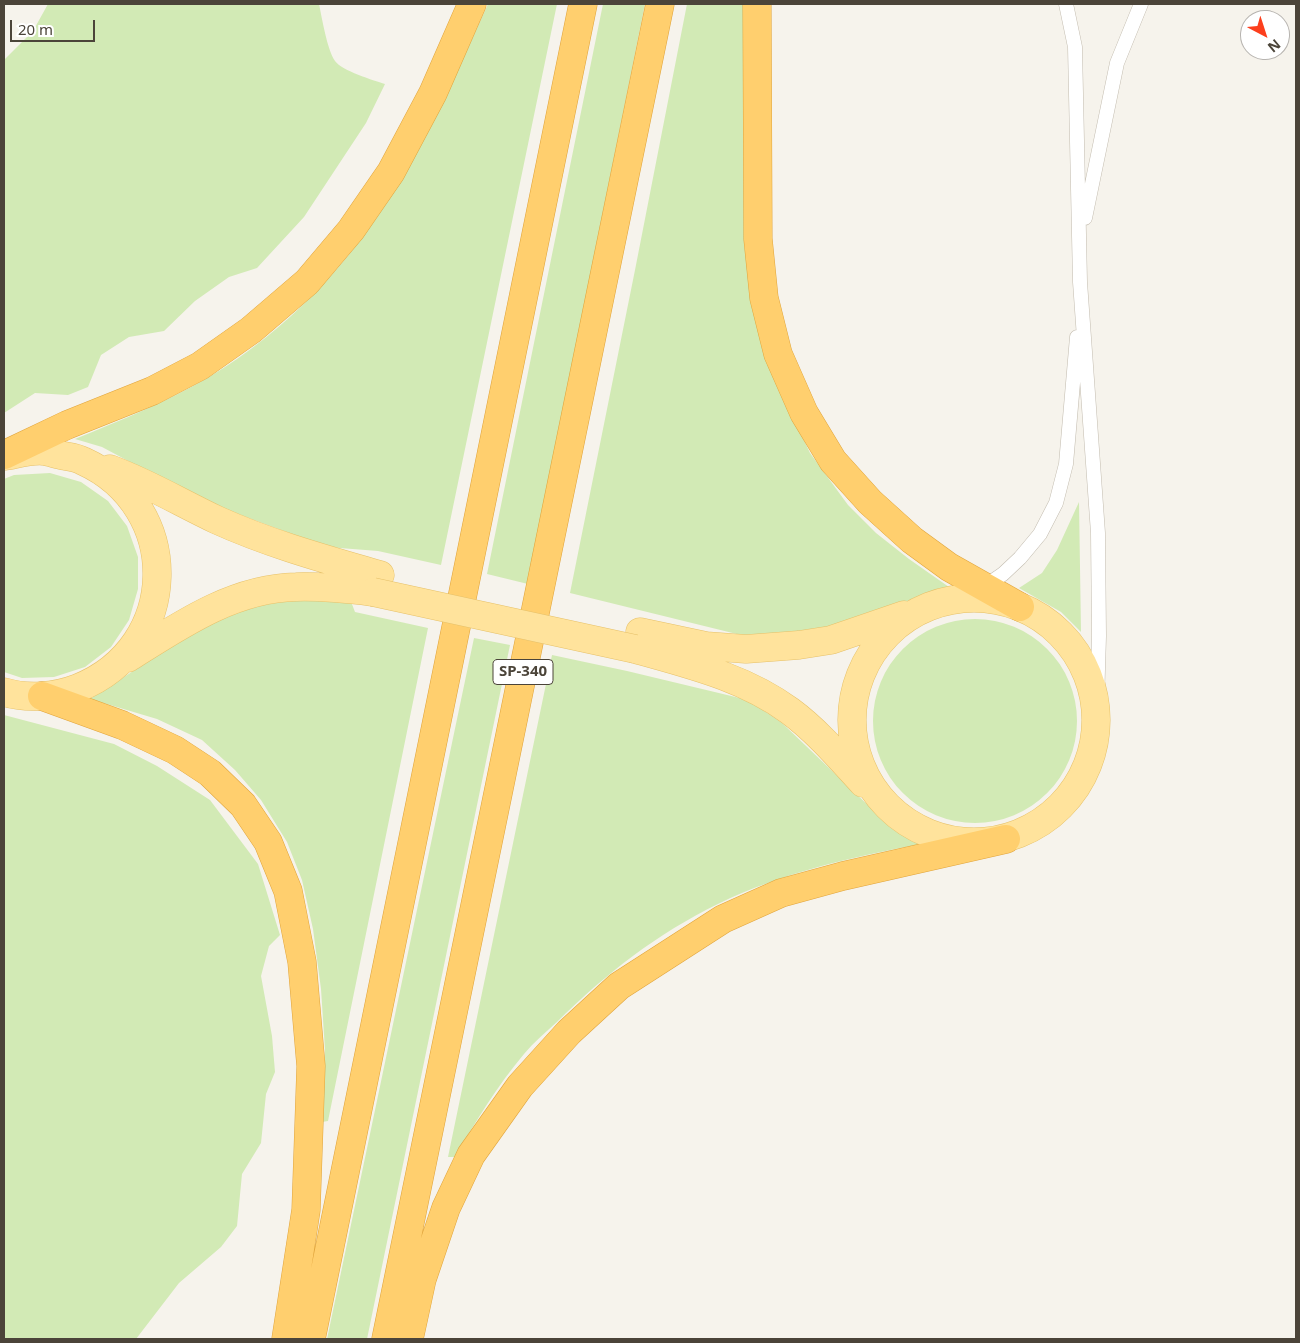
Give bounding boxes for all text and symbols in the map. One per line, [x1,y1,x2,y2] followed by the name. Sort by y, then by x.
[12,10,98,42] scale bar
[1240,10,1290,60] north arrow
[18,19,53,39] text: 20 m
[1264,35,1285,57] text: N
[493,660,553,684] road number: SP-340

